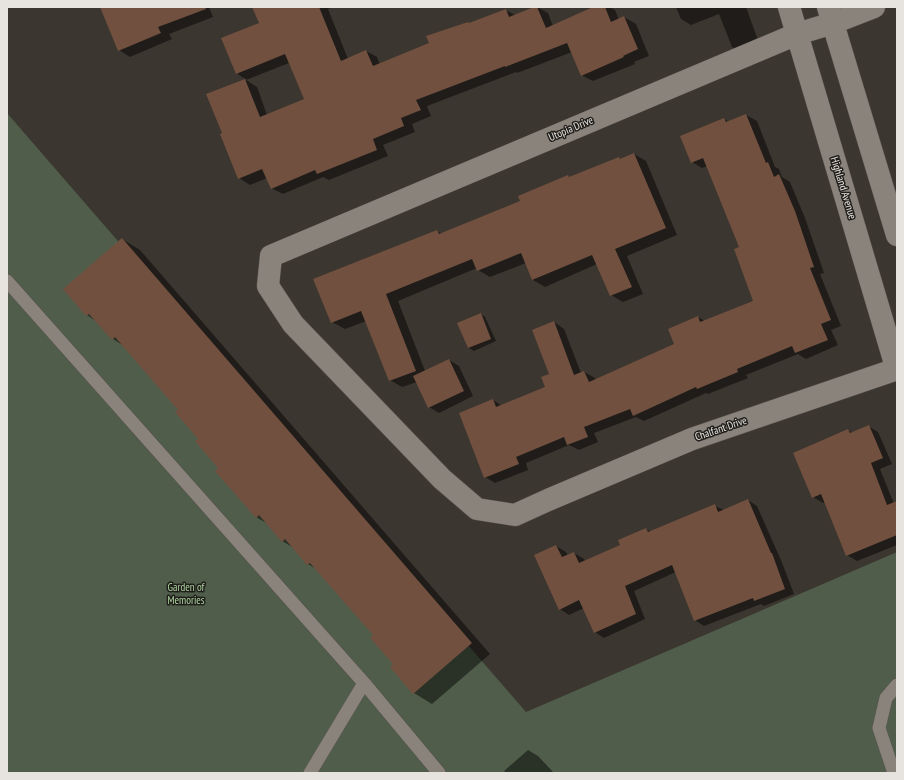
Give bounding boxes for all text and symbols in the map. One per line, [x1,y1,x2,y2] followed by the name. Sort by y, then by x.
[547,114,595,144] street label: Utopia Drive
[827,155,859,221] street label: Highland Avenue
[693,414,749,444] street label: Chalfant Drive
[167,581,205,607] park label: Garden of Memories

